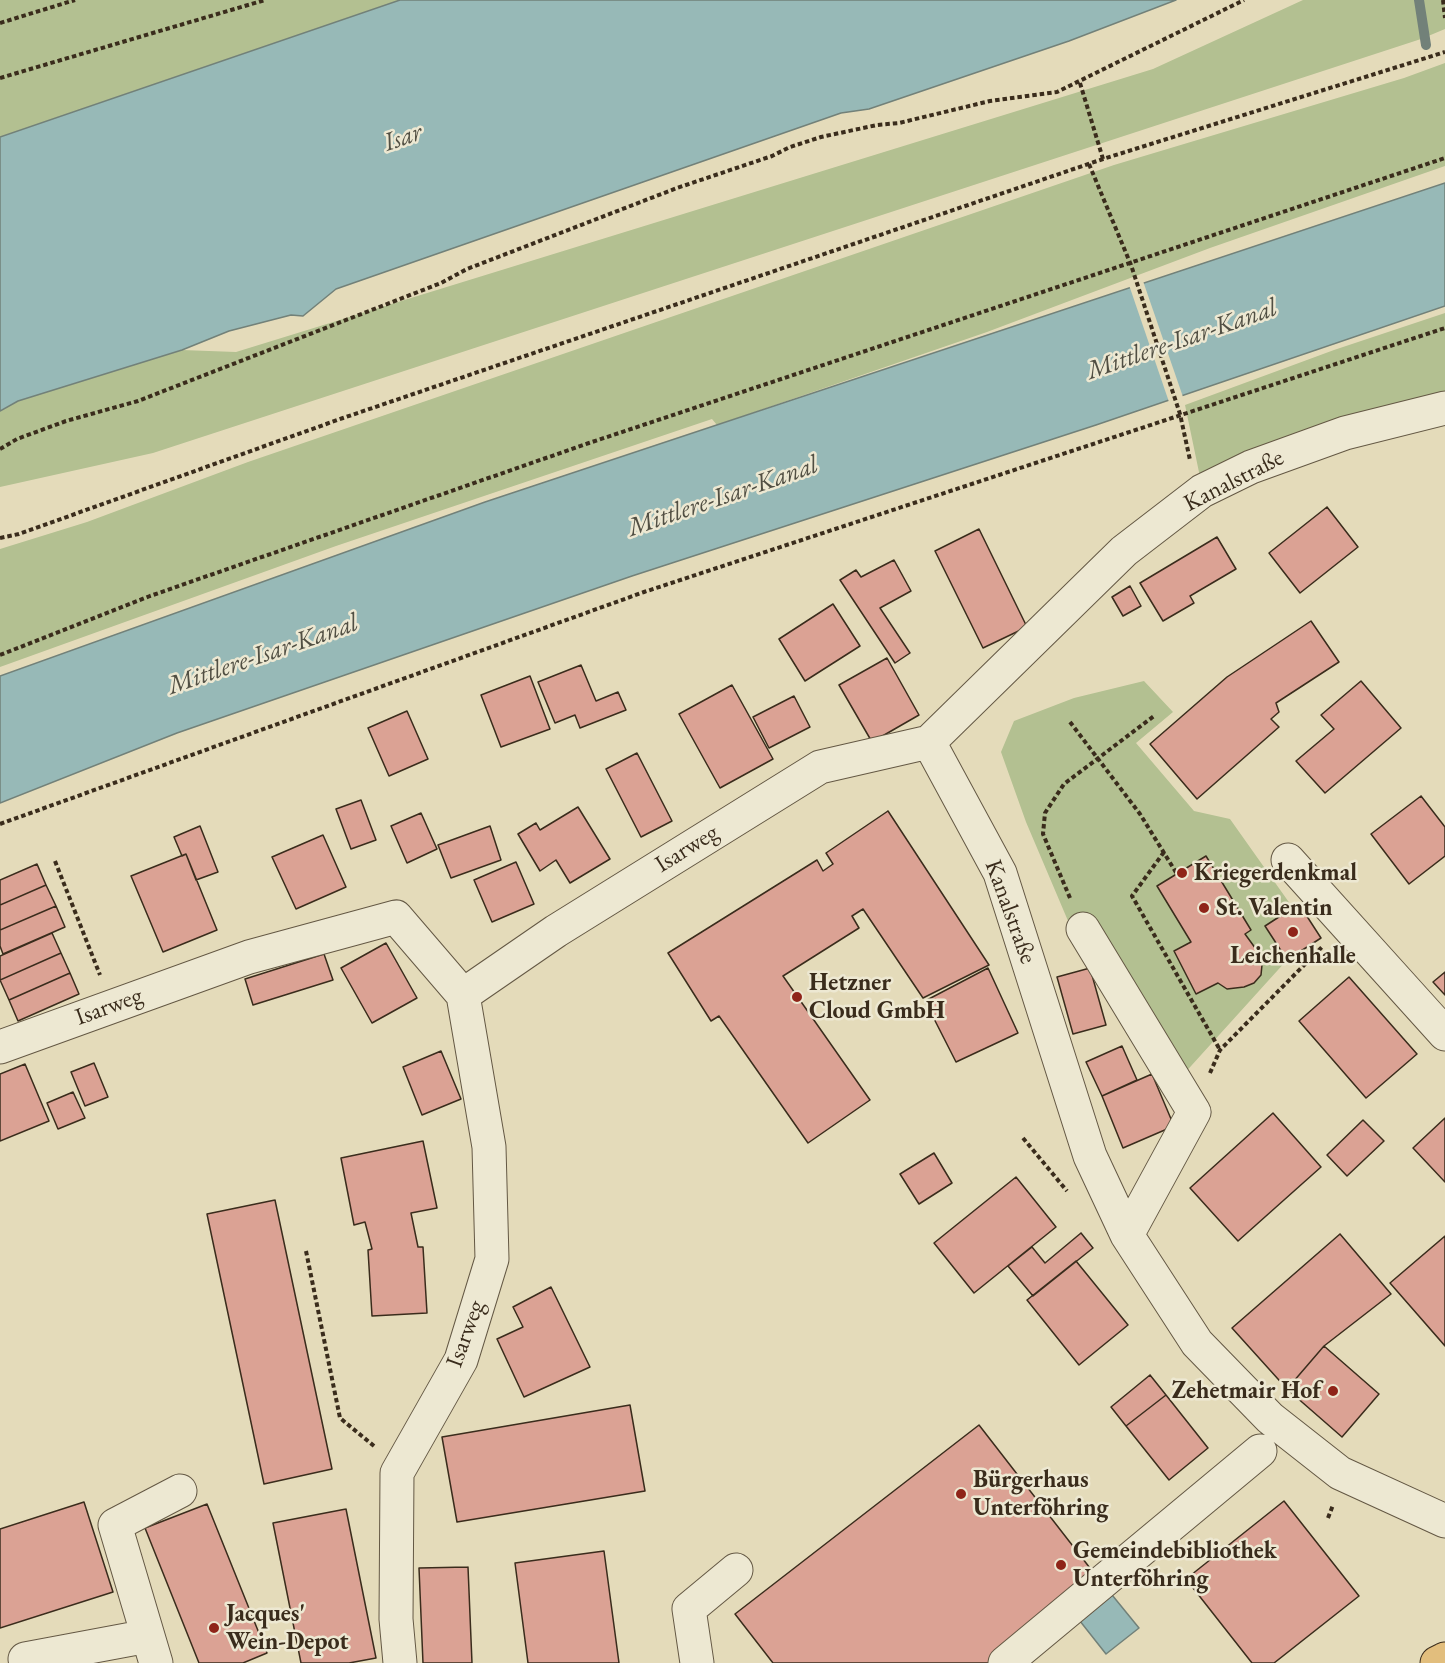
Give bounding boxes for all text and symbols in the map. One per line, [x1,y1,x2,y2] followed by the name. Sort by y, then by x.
[380,117,426,159] water label: Isar
[1083,293,1281,387] water label: Mittlere-Isar-Kanal
[1179,444,1289,518] street label: Kanalstraße
[624,450,822,544] water label: Mittlere-Isar-Kanal
[164,608,362,702] water label: Mittlere-Isar-Kanal
[650,818,724,880] street label: Isarweg
[978,856,1042,968] street label: Kanalstraße
[1194,859,1357,887] place label: Kriegerdenkmal
[1175,866,1189,880] marker: Kriegerdenkmal
[1216,894,1333,922] place label: St. Valentin
[1197,901,1211,915] marker: St. Valentin
[1286,925,1300,939] marker: Leichenhalle
[1230,942,1356,970] place label: Leichenhalle
[809,969,945,1025] place label: Hetzner Cloud GmbH
[72,982,146,1032] street label: Isarweg
[790,990,804,1004] marker: Hetzner Cloud GmbH
[441,1297,491,1371] street label: Isarweg
[1172,1377,1321,1405] place label: Zehetmair Hof
[1326,1384,1340,1398] marker: Zehetmair Hof
[973,1466,1108,1522] place label: Bürgerhaus Unterföhring
[954,1487,968,1501] marker: Bürgerhaus Unterföhring
[1073,1537,1277,1593] place label: Gemeindebibliothek Unterföhring
[1054,1558,1068,1572] marker: Gemeindebibliothek Unterföhring
[226,1600,348,1656] place label: Jacques' Wein-Depot
[207,1621,221,1635] marker: Jacques' Wein-Depot

